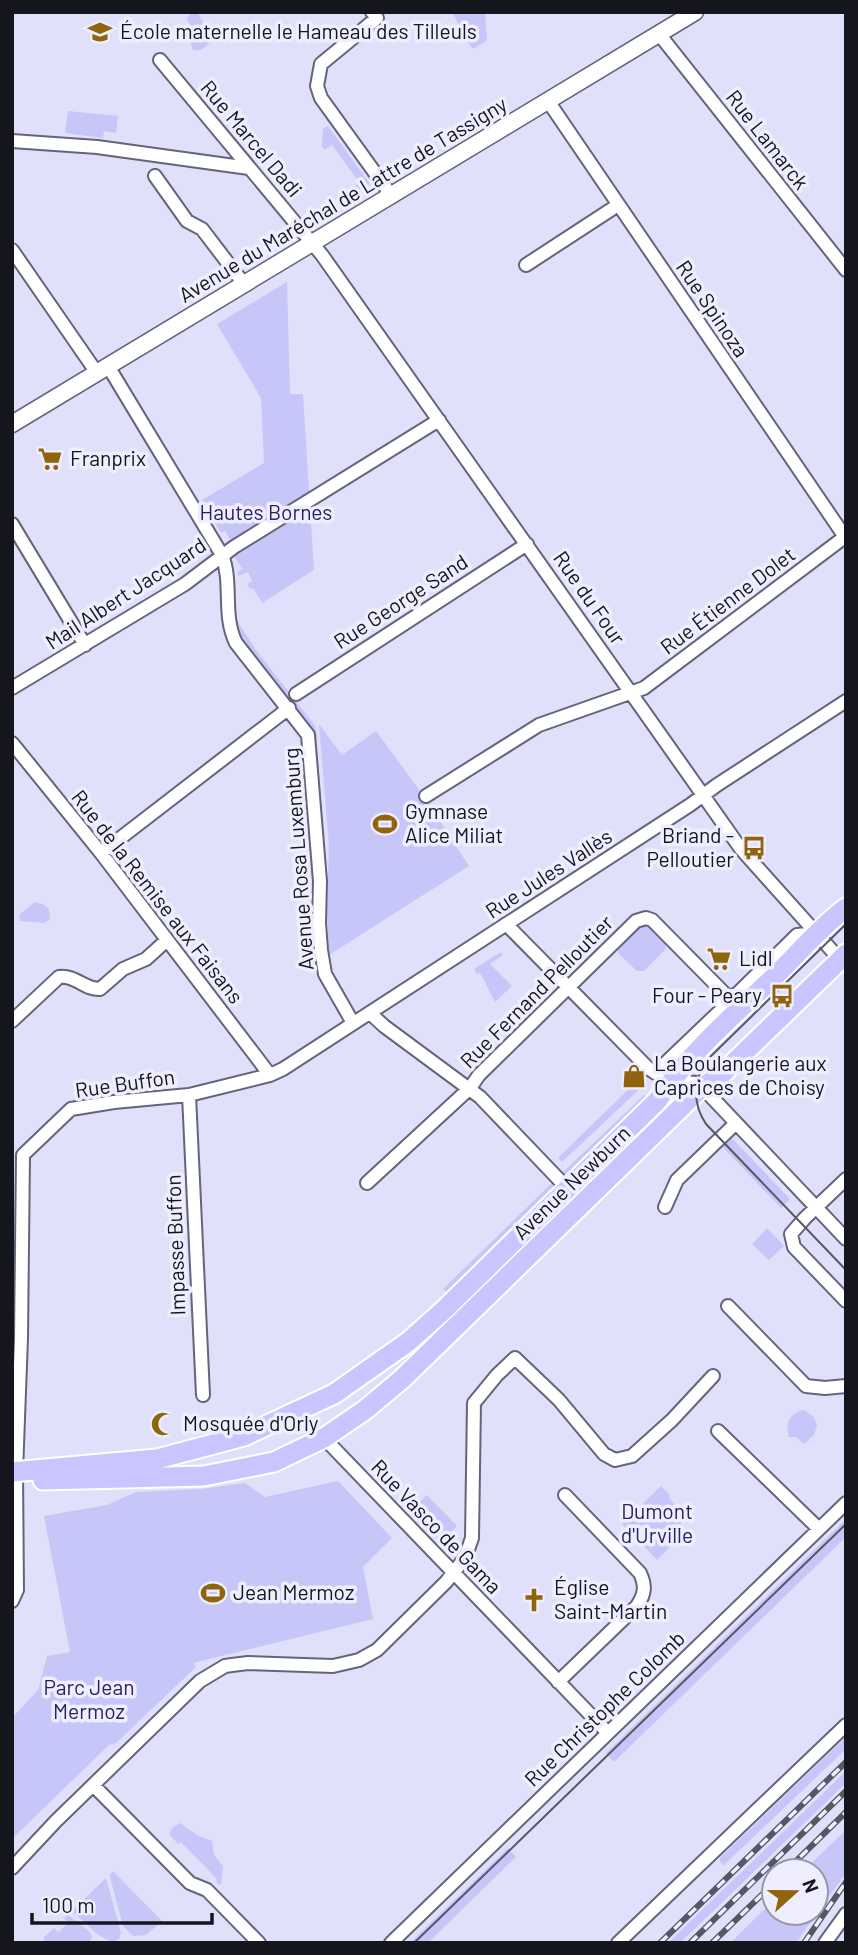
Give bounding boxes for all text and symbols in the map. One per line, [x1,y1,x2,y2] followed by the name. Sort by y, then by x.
[86,18,114,46] school or university icon: École maternelle le Hameau des Tilleuls
[120,18,477,43] place label: École maternelle le Hameau des Tilleuls
[196,75,308,201] street label: Rue Marcel Dadi
[722,84,815,194] street label: Rue Lamarck
[174,90,511,307] street label: Avenue du Maréchal de Lattre de Tassigny
[672,255,755,361] street label: Rue Spinoza
[36,445,64,473] supermarket icon: Franprix
[70,445,146,470] place label: Franprix
[200,499,332,524] park label: Hautes Bornes
[40,532,210,654] street label: Mail Albert Jacquard
[655,541,799,659] street label: Rue Étienne Dolet
[549,546,632,649] street label: Rue du Four
[329,548,472,653] street label: Rue George Sand
[277,747,318,971] street label: Avenue Rosa Luxemburg
[67,784,249,1008] street label: Rue de la Remise aux Faisans
[405,798,503,847] place label: Gymnase Alice Miliat
[371,810,399,838] sports icon: Gymnase Alice Miliat
[647,822,734,871] place label: Briand - Pelloutier
[480,823,616,923] street label: Rue Jules Vallès
[740,834,768,862] bus stop icon: Briand - Pelloutier
[454,909,618,1073] street label: Rue Fernand Pelloutier
[705,945,733,973] supermarket icon: Lidl
[739,945,773,970] place label: Lidl
[652,982,762,1007] place label: Four - Peary
[768,982,796,1010] bus stop icon: Four - Peary
[654,1050,826,1099] place label: La Boulangerie aux Caprices de Choisy
[620,1062,648,1090] shop icon: La Boulangerie aux Caprices de Choisy
[73,1063,176,1102] street label: Rue Buffon
[507,1120,635,1244] street label: Avenue Newburn
[160,1174,189,1316] street label: Impasse Buffon
[149,1410,177,1438] mosque icon: Mosquée d'Orly
[183,1410,319,1435] place label: Mosquée d'Orly
[367,1454,507,1598] street label: Rue Vasco de Gama
[621,1498,693,1547] park label: Dumont d'Urville
[554,1574,667,1623] place label: Église Saint-Martin
[199,1579,227,1607] sports icon: Jean Mermoz
[233,1579,354,1604] place label: Jean Mermoz
[520,1586,548,1614] church icon: Église Saint-Martin
[519,1625,689,1791] street label: Rue Christophe Colomb
[43,1674,135,1723] park label: Parc Jean Mermoz
[760,1857,830,1927] north arrow
[798,1876,824,1896] text: N
[32,1882,212,1926] scale bar
[42,1892,95,1917] text: 100 m

